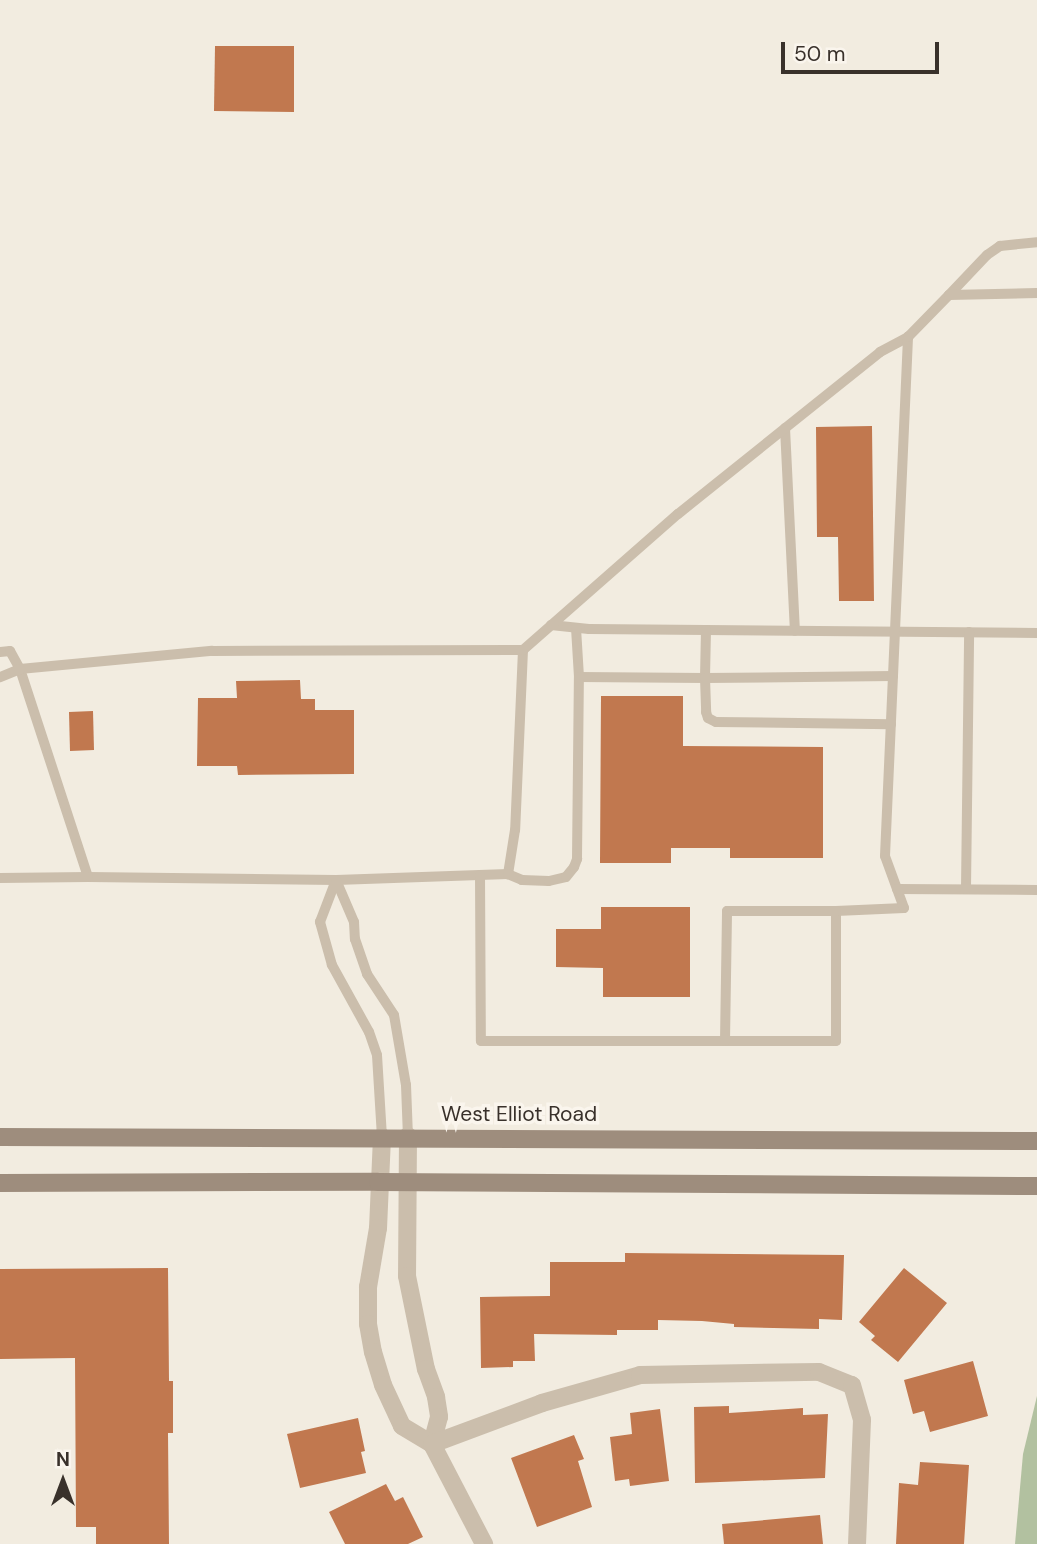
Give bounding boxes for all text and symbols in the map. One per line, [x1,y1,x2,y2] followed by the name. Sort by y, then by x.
[785,28,942,72] scale bar
[794,40,845,68] text: 50 m
[441,1101,597,1127] street label: West Elliot Road
[28,1446,98,1516] north arrow
[56,1447,70,1472] text: N

